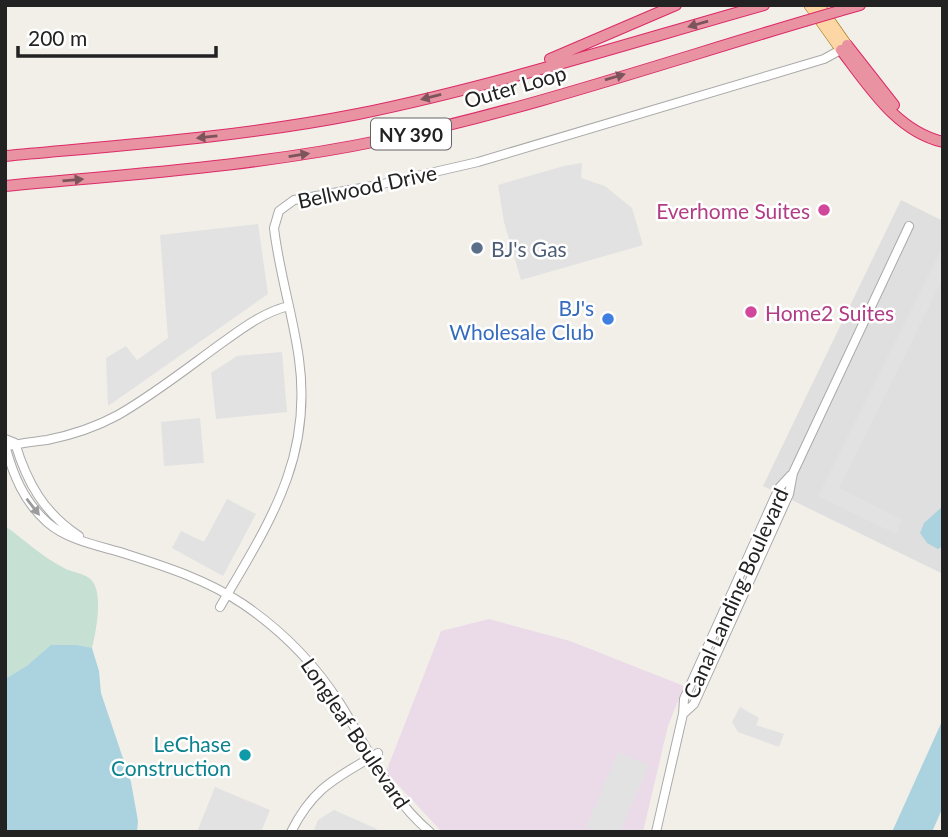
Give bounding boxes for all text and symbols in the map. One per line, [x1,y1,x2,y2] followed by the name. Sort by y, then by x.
[18,14,215,58] scale bar
[687,19,708,29] one-way arrow
[28,25,87,50] text: 200 m
[461,59,569,113] street label: Outer Loop
[605,72,626,82] one-way arrow
[420,92,442,103] one-way arrow
[371,118,451,150] road number: NY 390
[196,132,218,143] one-way arrow
[288,149,310,160] one-way arrow
[295,159,439,213] street label: Bellwood Drive
[62,174,84,185] one-way arrow
[656,198,810,223] place label: Everhome Suites
[816,202,832,218] marker: Everhome Suites
[491,236,567,261] place label: BJ's Gas
[469,240,485,256] marker: BJ's Gas
[449,295,594,344] place label: BJ's Wholesale Club
[765,300,894,325] place label: Home2 Suites
[743,304,759,320] marker: Home2 Suites
[600,311,616,327] marker: BJ's Wholesale Club
[677,484,793,702] street label: Canal Landing Boulevard
[25,498,40,515] one-way arrow
[296,653,416,813] street label: Longleaf Boulevard
[111,731,231,780] place label: LeChase Construction
[237,747,253,763] marker: LeChase Construction

